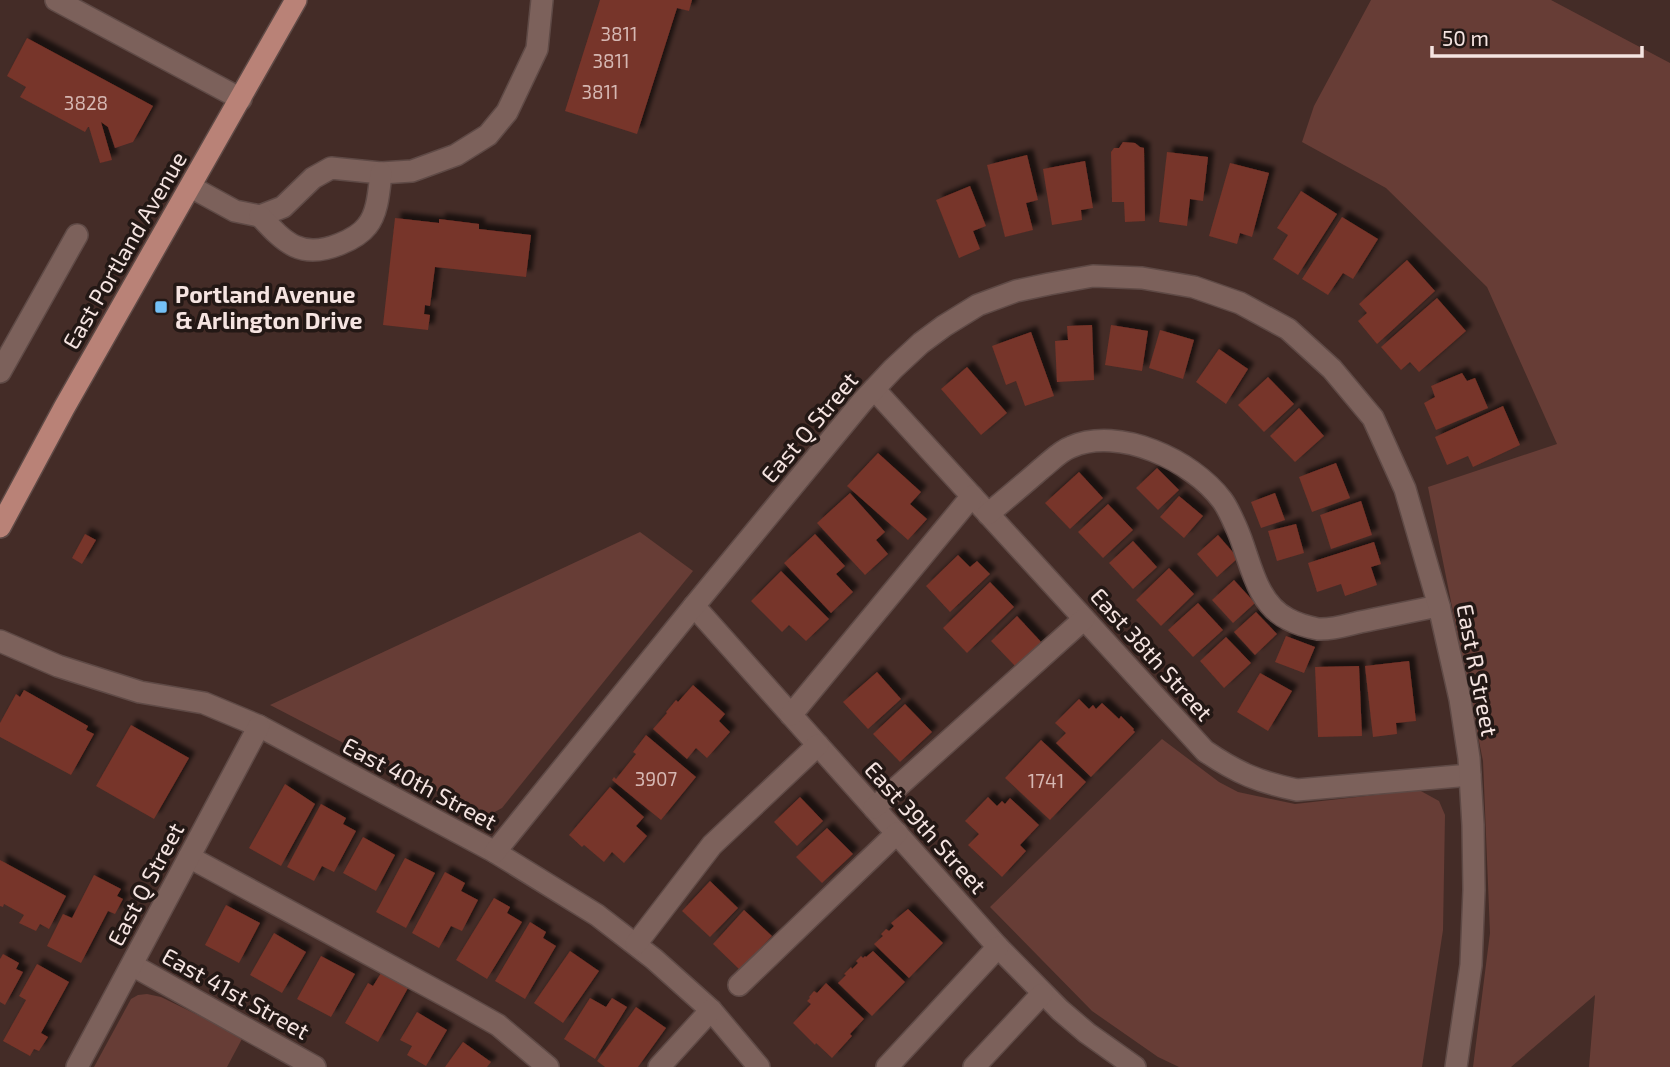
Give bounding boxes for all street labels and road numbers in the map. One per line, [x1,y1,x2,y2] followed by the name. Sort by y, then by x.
[56,146,192,354] street label: East Portland Avenue
[755,366,863,488] street label: East Q Street
[1085,582,1219,726] street label: East 38th Street
[1451,601,1505,739] street label: East R Street
[338,731,502,835] street label: East 40th Street
[859,755,993,899] street label: East 39th Street
[101,817,189,950] street label: East Q Street
[158,941,315,1045] street label: East 41st Street

